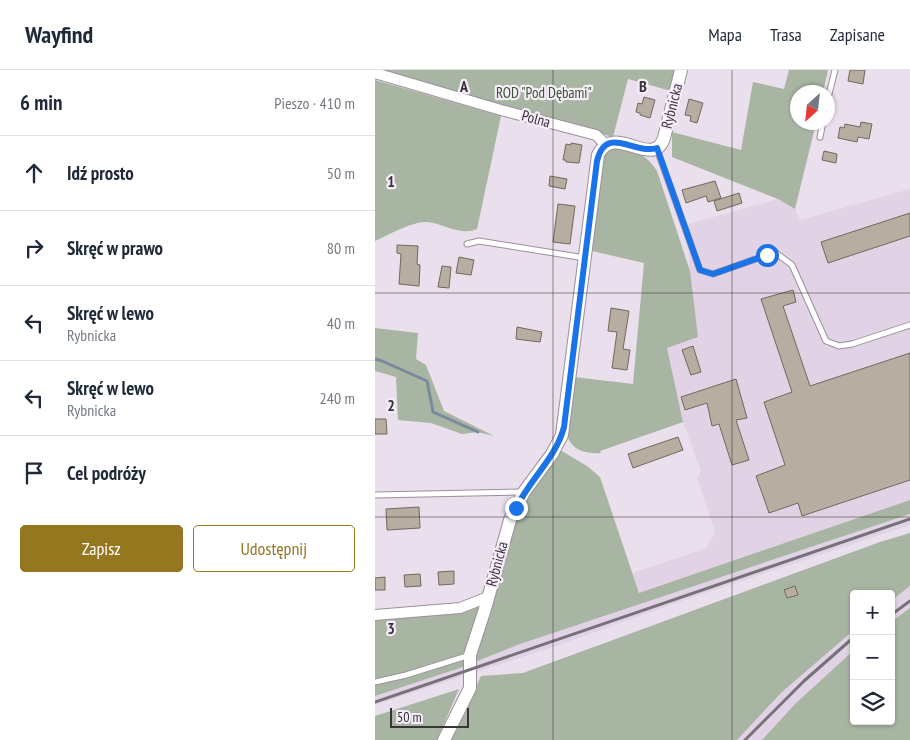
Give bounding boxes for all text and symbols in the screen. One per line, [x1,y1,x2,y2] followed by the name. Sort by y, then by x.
[25,19,93,50] text: Wayfind
[708,23,742,46] text: Mapa
[770,23,802,46] text: Trasa
[830,23,885,46] text: Zapisane
[459,76,469,96] text: A
[639,76,647,96] text: B
[657,81,686,130] street label: Rybnicka
[496,83,592,102] park label: ROD "Pod Dębami"
[790,85,835,130] north arrow
[20,89,62,116] text: 6 min
[274,93,355,113] text: Pieszo · 410 m
[520,106,553,131] street label: Polna
[20,159,48,187] icon: ahead
[67,161,134,185] text: Idź prosto
[327,163,355,183] text: 50 m
[387,171,395,191] text: 1
[20,234,48,262] icon: right
[67,236,163,260] text: Skręć w prawo
[327,238,355,258] text: 80 m
[756,244,779,267] route start
[67,301,154,325] text: Skręć w lewo
[20,309,48,337] icon: left
[327,313,355,333] text: 40 m
[67,325,116,345] text: Rybnicka
[67,376,154,400] text: Skręć w lewo
[20,384,48,412] icon: left
[320,388,355,408] text: 240 m
[387,395,395,415] text: 2
[67,400,116,420] text: Rybnicka
[20,459,48,487] icon: arrive
[67,461,146,485] text: Cel podróży
[505,497,528,520] route end
[20,525,183,572] button: Zapisz
[193,525,355,572] button: Udostępnij
[481,539,512,589] street label: Rybnicka
[850,590,895,725] map controls
[850,590,895,635] button: +
[387,618,395,638] text: 3
[850,635,895,680] button: −
[850,680,895,725] button: layers
[390,705,469,728] scale bar
[397,708,422,726] text: 50 m

